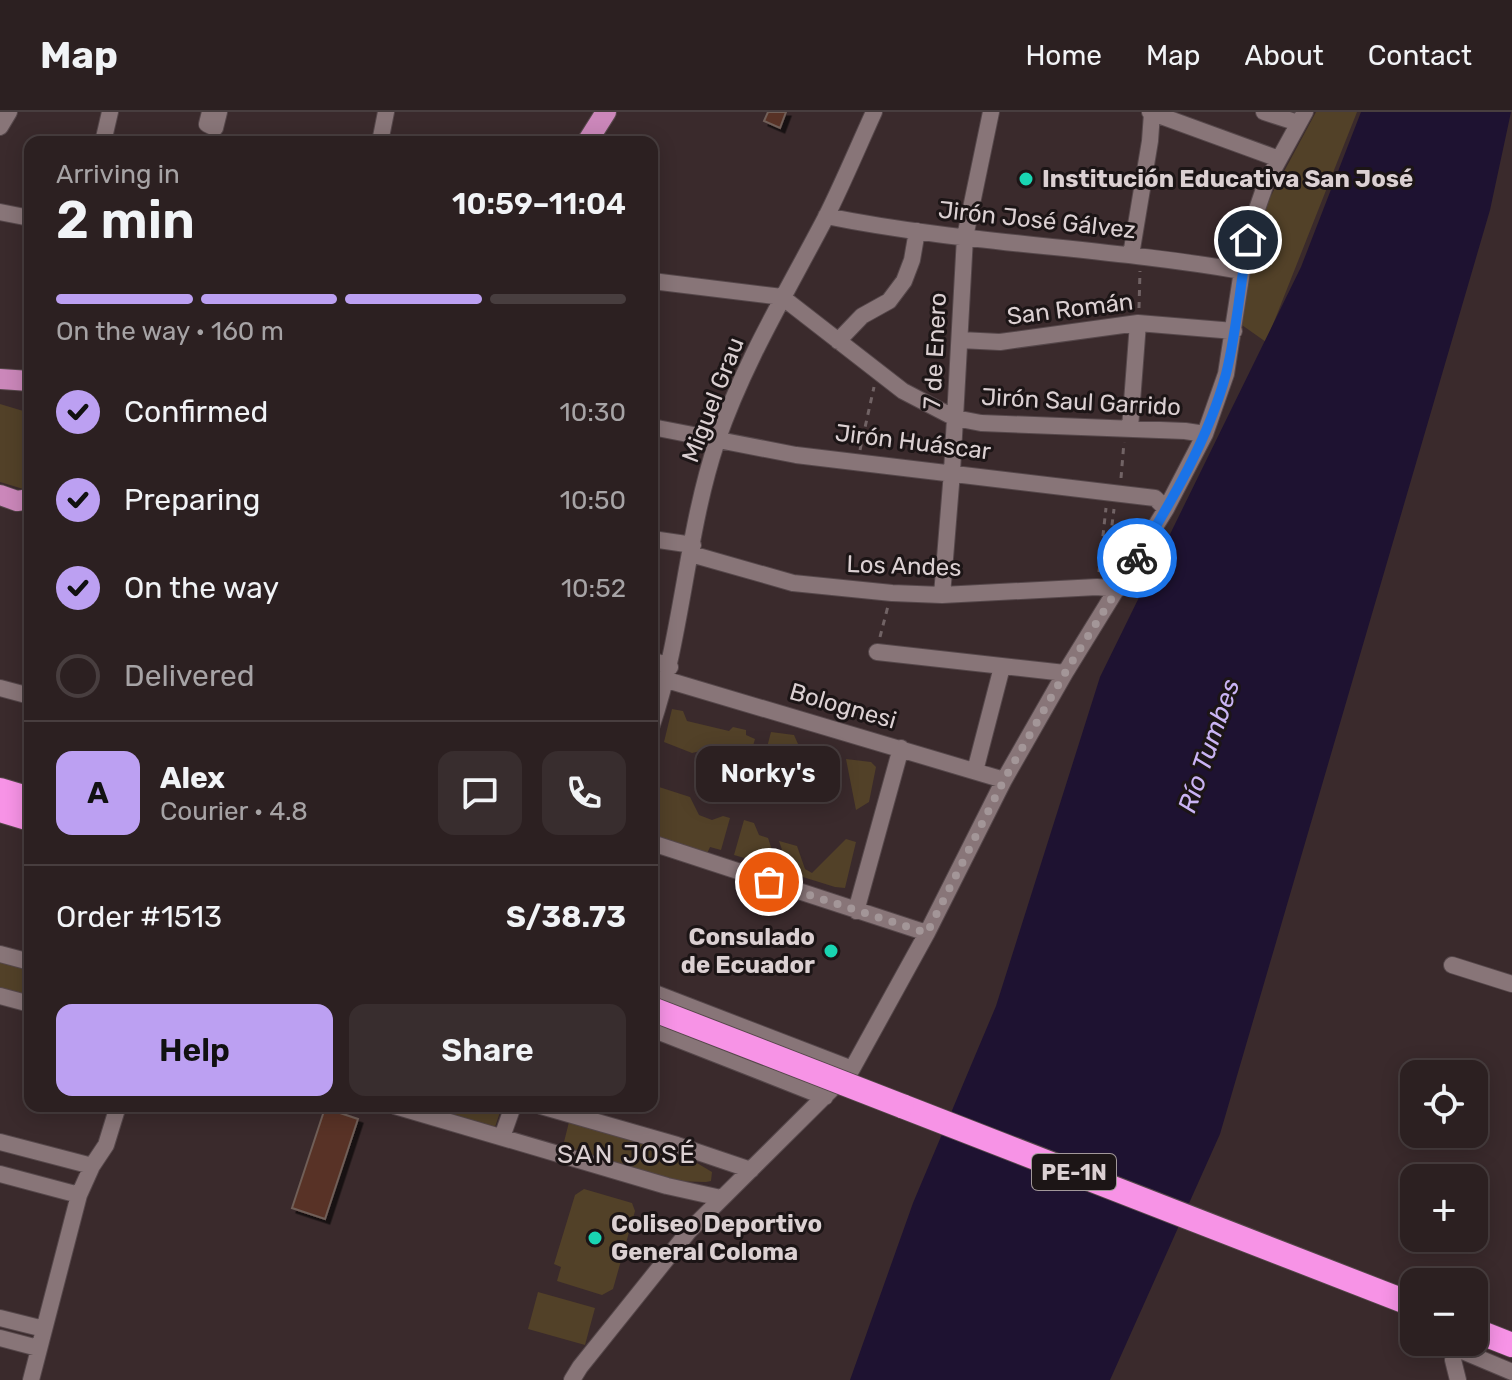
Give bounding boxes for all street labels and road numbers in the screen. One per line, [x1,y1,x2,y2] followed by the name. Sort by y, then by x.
[937,196,1137,244] street label: Jirón José Gálvez
[1005,287,1135,331] street label: San Román
[918,292,952,410] street label: 7 de Enero
[676,333,750,467] street label: Miguel Grau
[980,383,1182,421] street label: Jirón Saul Garrido
[833,419,993,465] street label: Jirón Huáscar
[846,550,962,582] street label: Los Andes
[786,677,900,735] street label: Bolognesi
[1032,1154,1116,1190] road number: PE-1N

